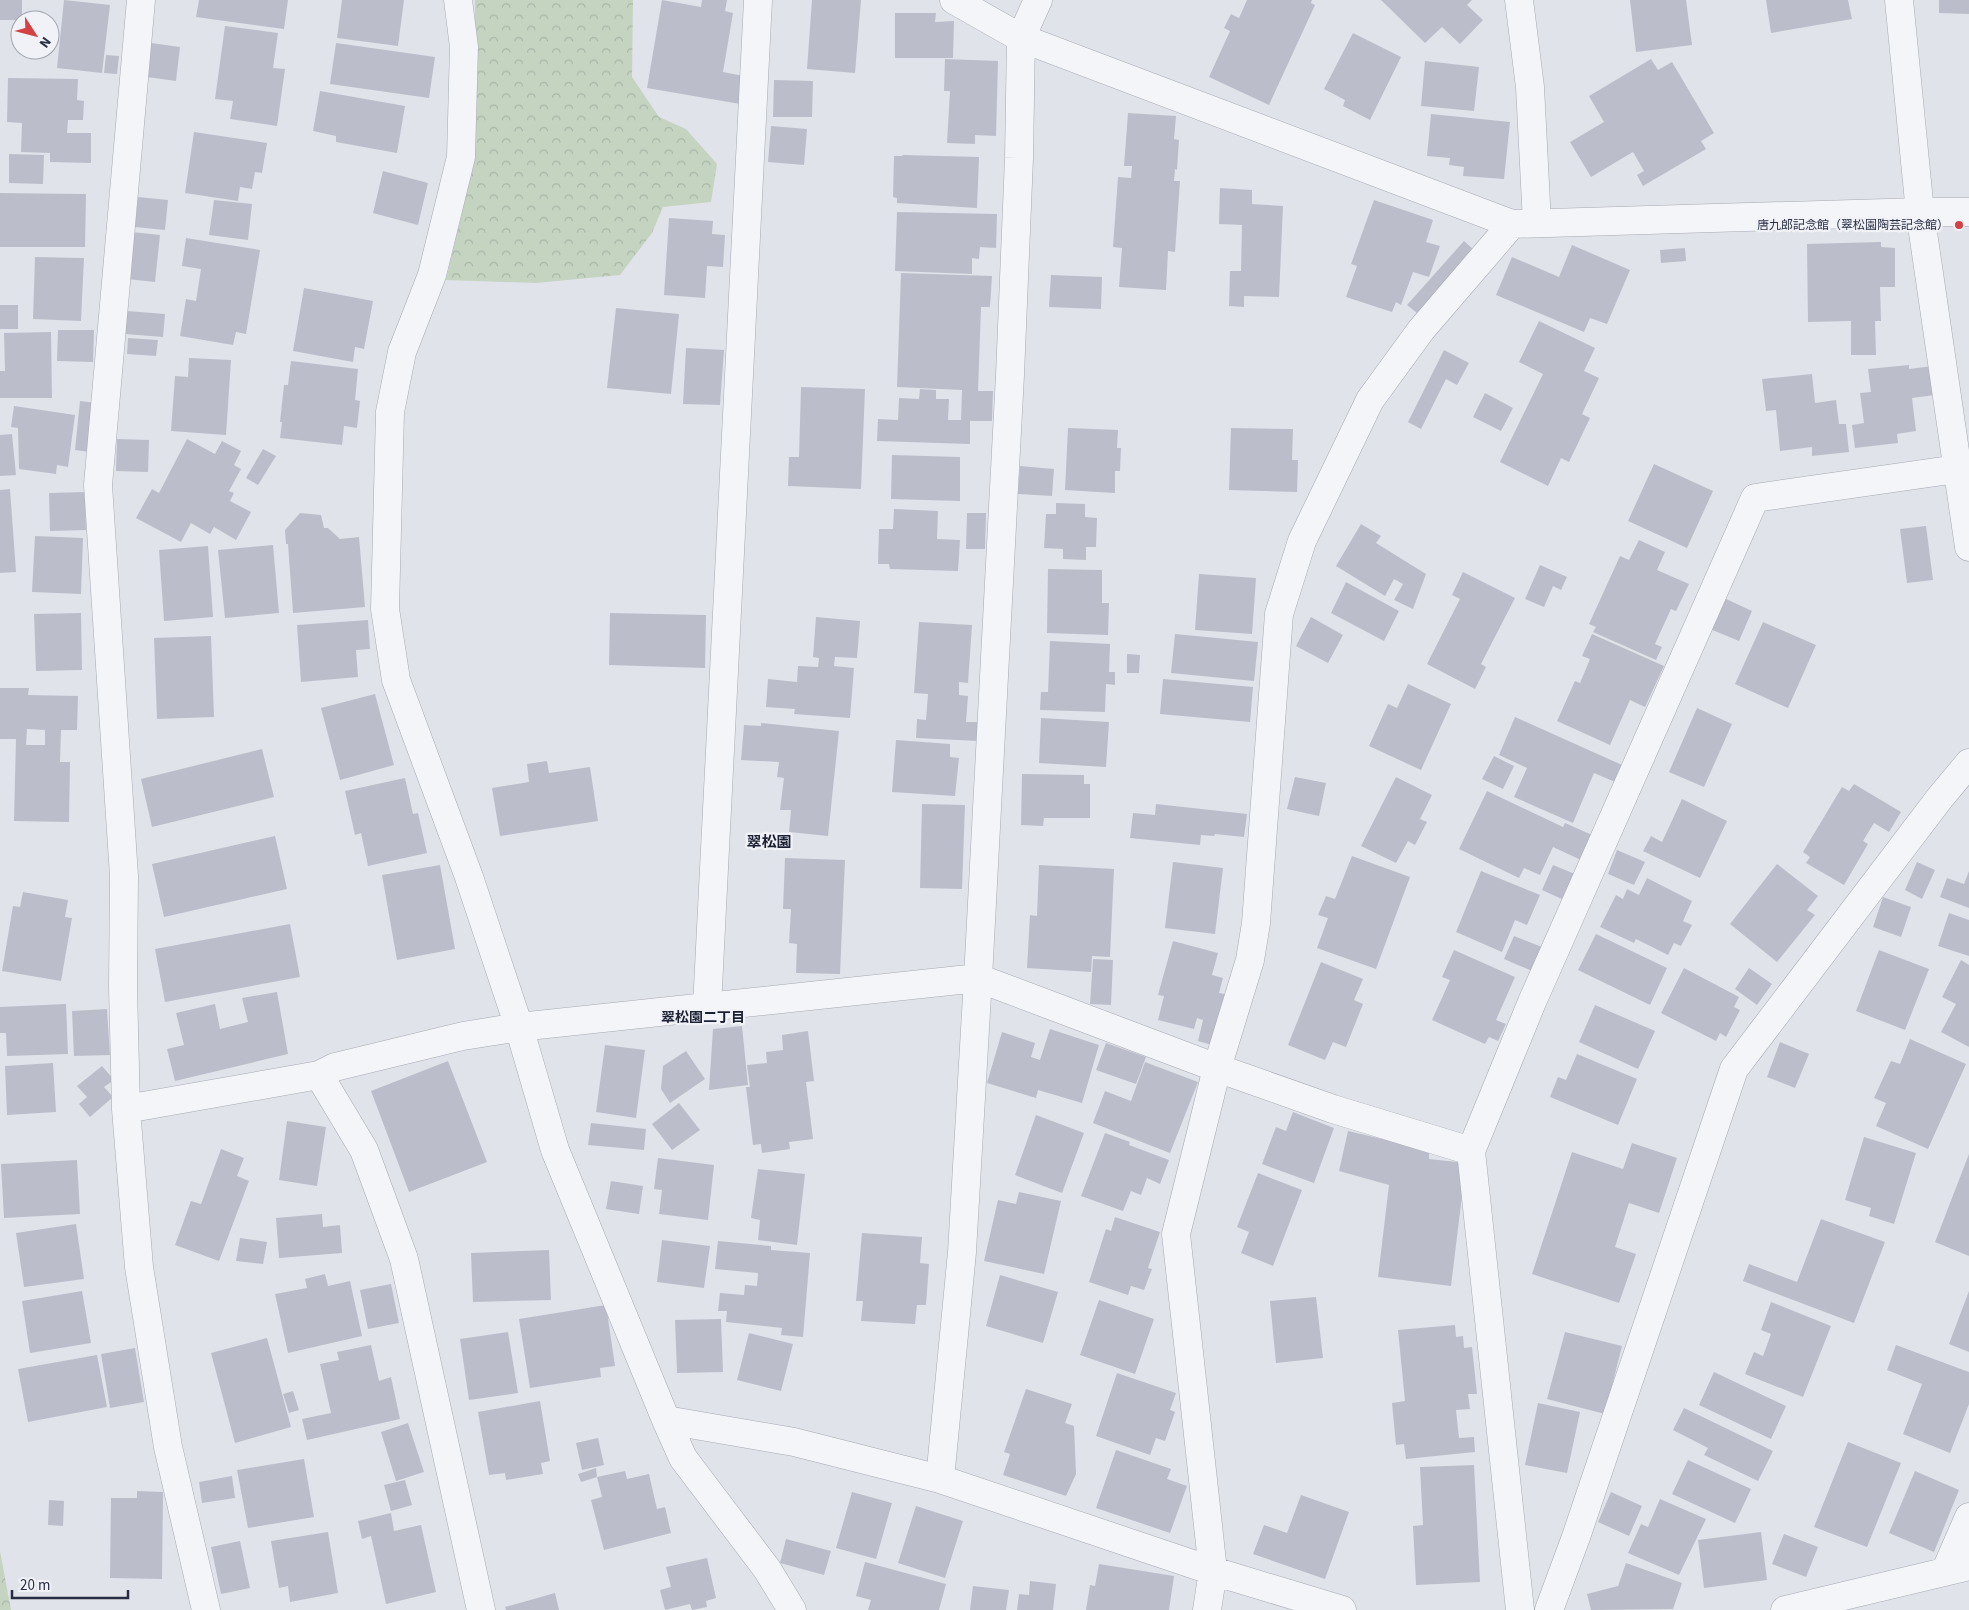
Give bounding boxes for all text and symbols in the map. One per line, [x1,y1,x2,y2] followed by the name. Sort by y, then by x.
[10,10,60,60] north arrow
[34,32,56,52] text: N
[1757,217,1949,234] place label: 唐九郎記念館（翠松園陶芸記念館）
[1953,219,1965,231] marker: 唐九郎記念館（翠松園陶芸記念館）
[746,832,792,853] district label: 翠松園
[661,1008,745,1028] district label: 翠松園二丁目
[12,1568,129,1600] scale bar
[20,1575,50,1596] text: 20 m

